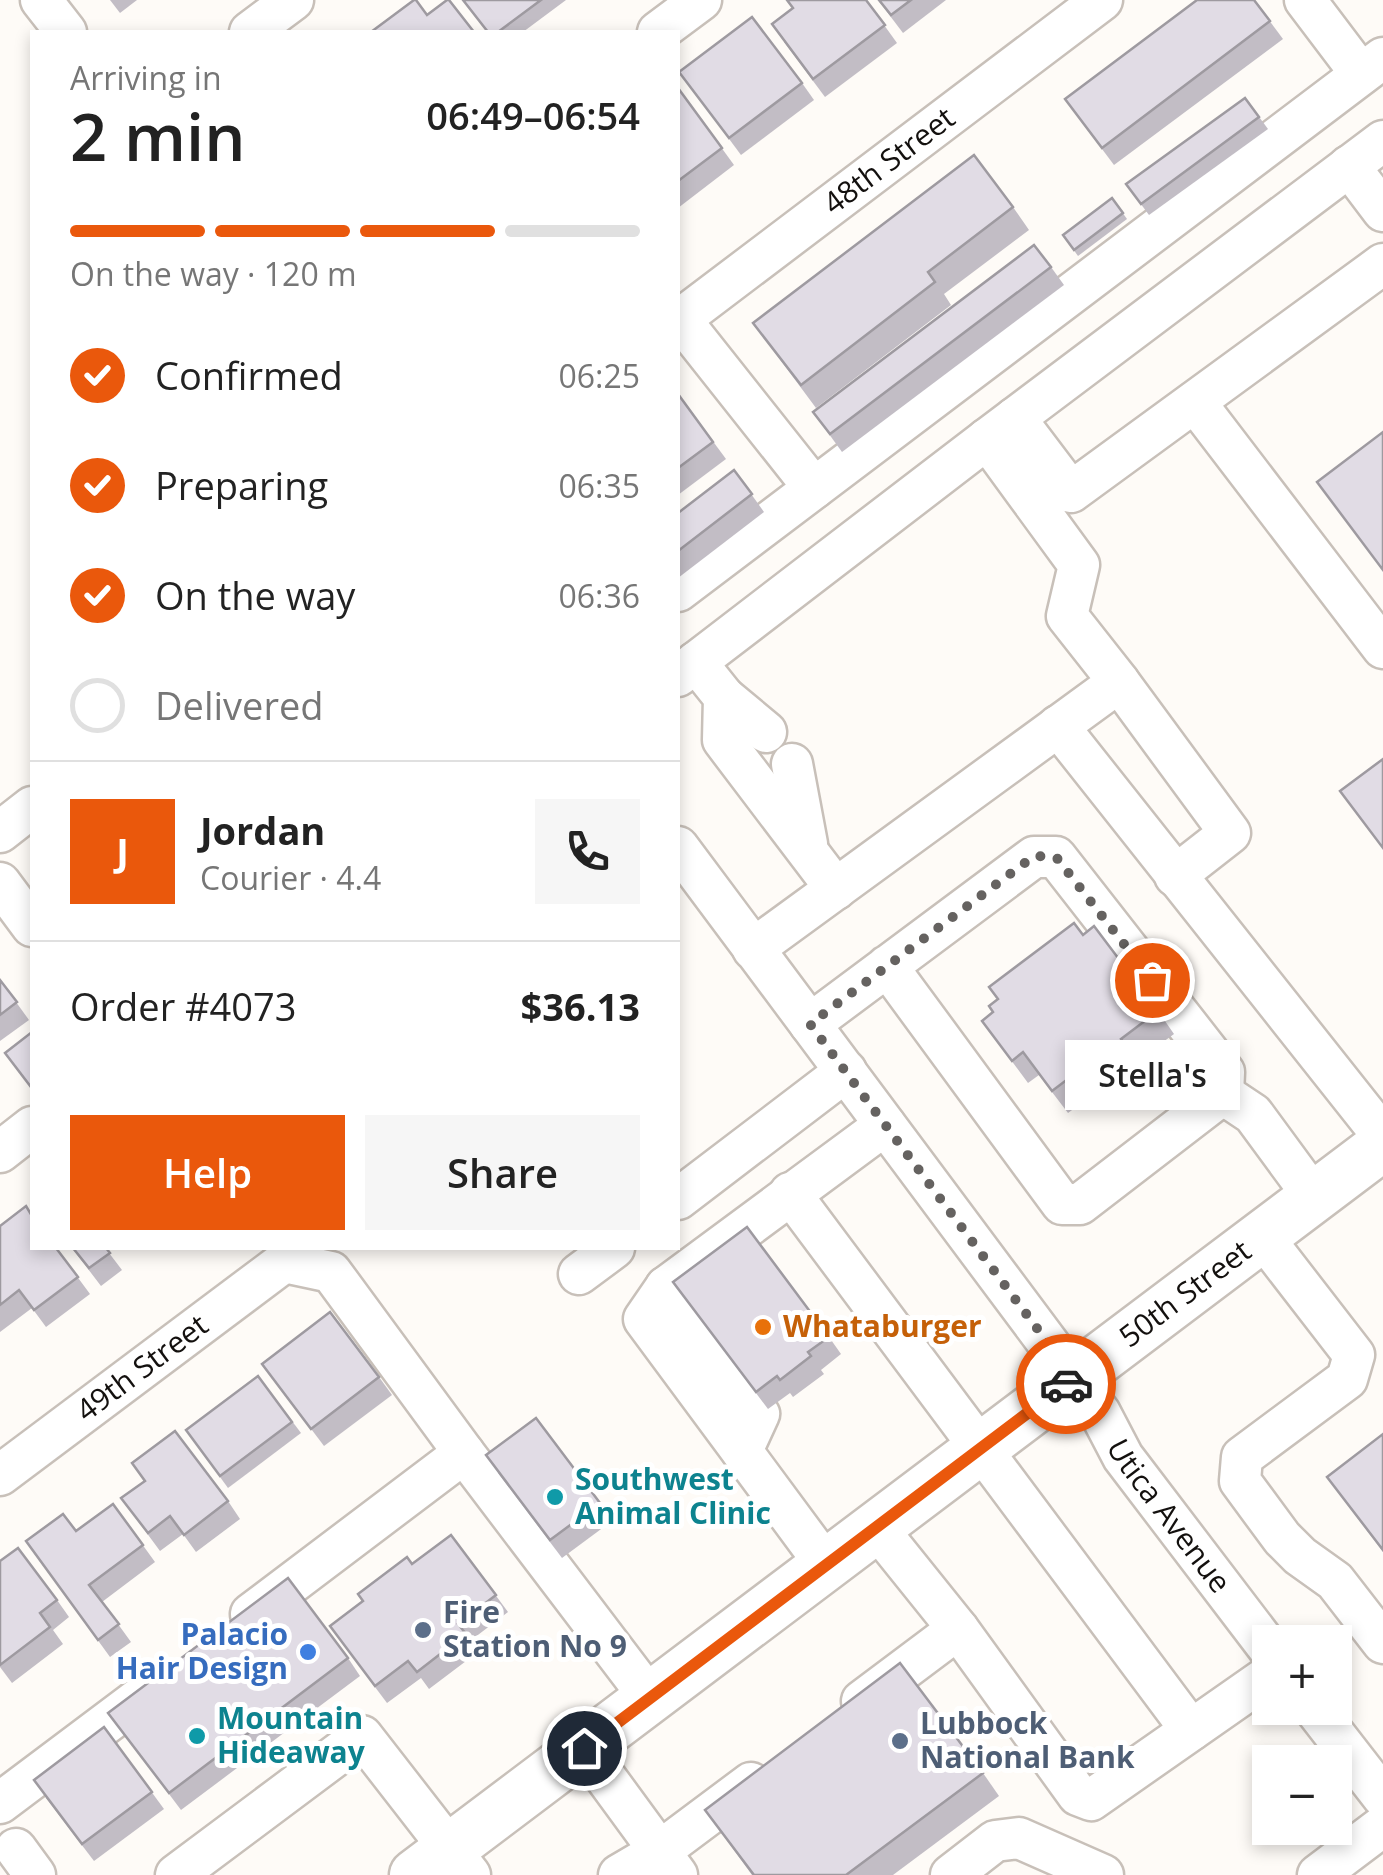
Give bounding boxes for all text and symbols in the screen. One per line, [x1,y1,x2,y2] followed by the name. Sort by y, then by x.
[70,56,222,99] text: Arriving in
[426,89,640,141] text: 06:49–06:54
[70,92,245,180] text: 2 min
[814,97,963,223] street label: 48th Street
[70,252,357,295] text: On the way · 120 m
[70,348,125,403] icon: check
[155,349,343,401] text: Confirmed
[558,354,640,397] text: 06:25
[70,458,125,513] icon: check
[155,459,328,511] text: Preparing
[558,464,640,507] text: 06:35
[70,568,125,623] icon: check
[155,569,355,621] text: On the way
[558,574,640,617] text: 06:36
[155,679,324,731] text: Delivered
[535,799,640,904] button: phone
[200,804,325,856] text: Jordan
[116,825,129,877] text: J
[200,856,381,899] text: Courier · 4.4
[1110,938,1195,1023] pin
[1125,953,1180,1008] icon: bag
[70,980,297,1032] text: Order #4073
[521,980,640,1032] text: $36.13
[1064,1040,1240,1110] callout: Stella's
[1098,1053,1207,1096] text: Stella's
[70,1115,345,1230] button: Help
[365,1115,640,1230] button: Share
[1110,1230,1259,1356] street label: 50th Street
[67,1304,216,1430] street label: 49th Street
[783,1305,982,1346] place label: Whataburger
[752,1316,774,1338] marker: Whataburger
[1016,1334,1116,1434] courier
[1039,1357,1094,1412] icon: car
[1098,1431,1241,1601] street label: Utica Avenue
[575,1458,771,1533] place label: Southwest Animal Clinic
[544,1486,566,1508] marker: Southwest Animal Clinic
[443,1591,627,1666] place label: Fire Station No 9
[116,1613,288,1688] place label: Palacio Hair Design
[412,1619,434,1641] marker: Fire Station No 9
[1252,1625,1352,1845] map controls
[1252,1625,1352,1725] button: +
[297,1641,319,1663] marker: Palacio Hair Design
[217,1697,366,1772] place label: Mountain Hideaway
[920,1702,1135,1777] place label: Lubbock National Bank
[542,1706,627,1791] pin
[557,1721,612,1776] icon: home
[186,1725,208,1747] marker: Mountain Hideaway
[889,1730,911,1752] marker: Lubbock National Bank
[1252,1745,1352,1845] button: −

